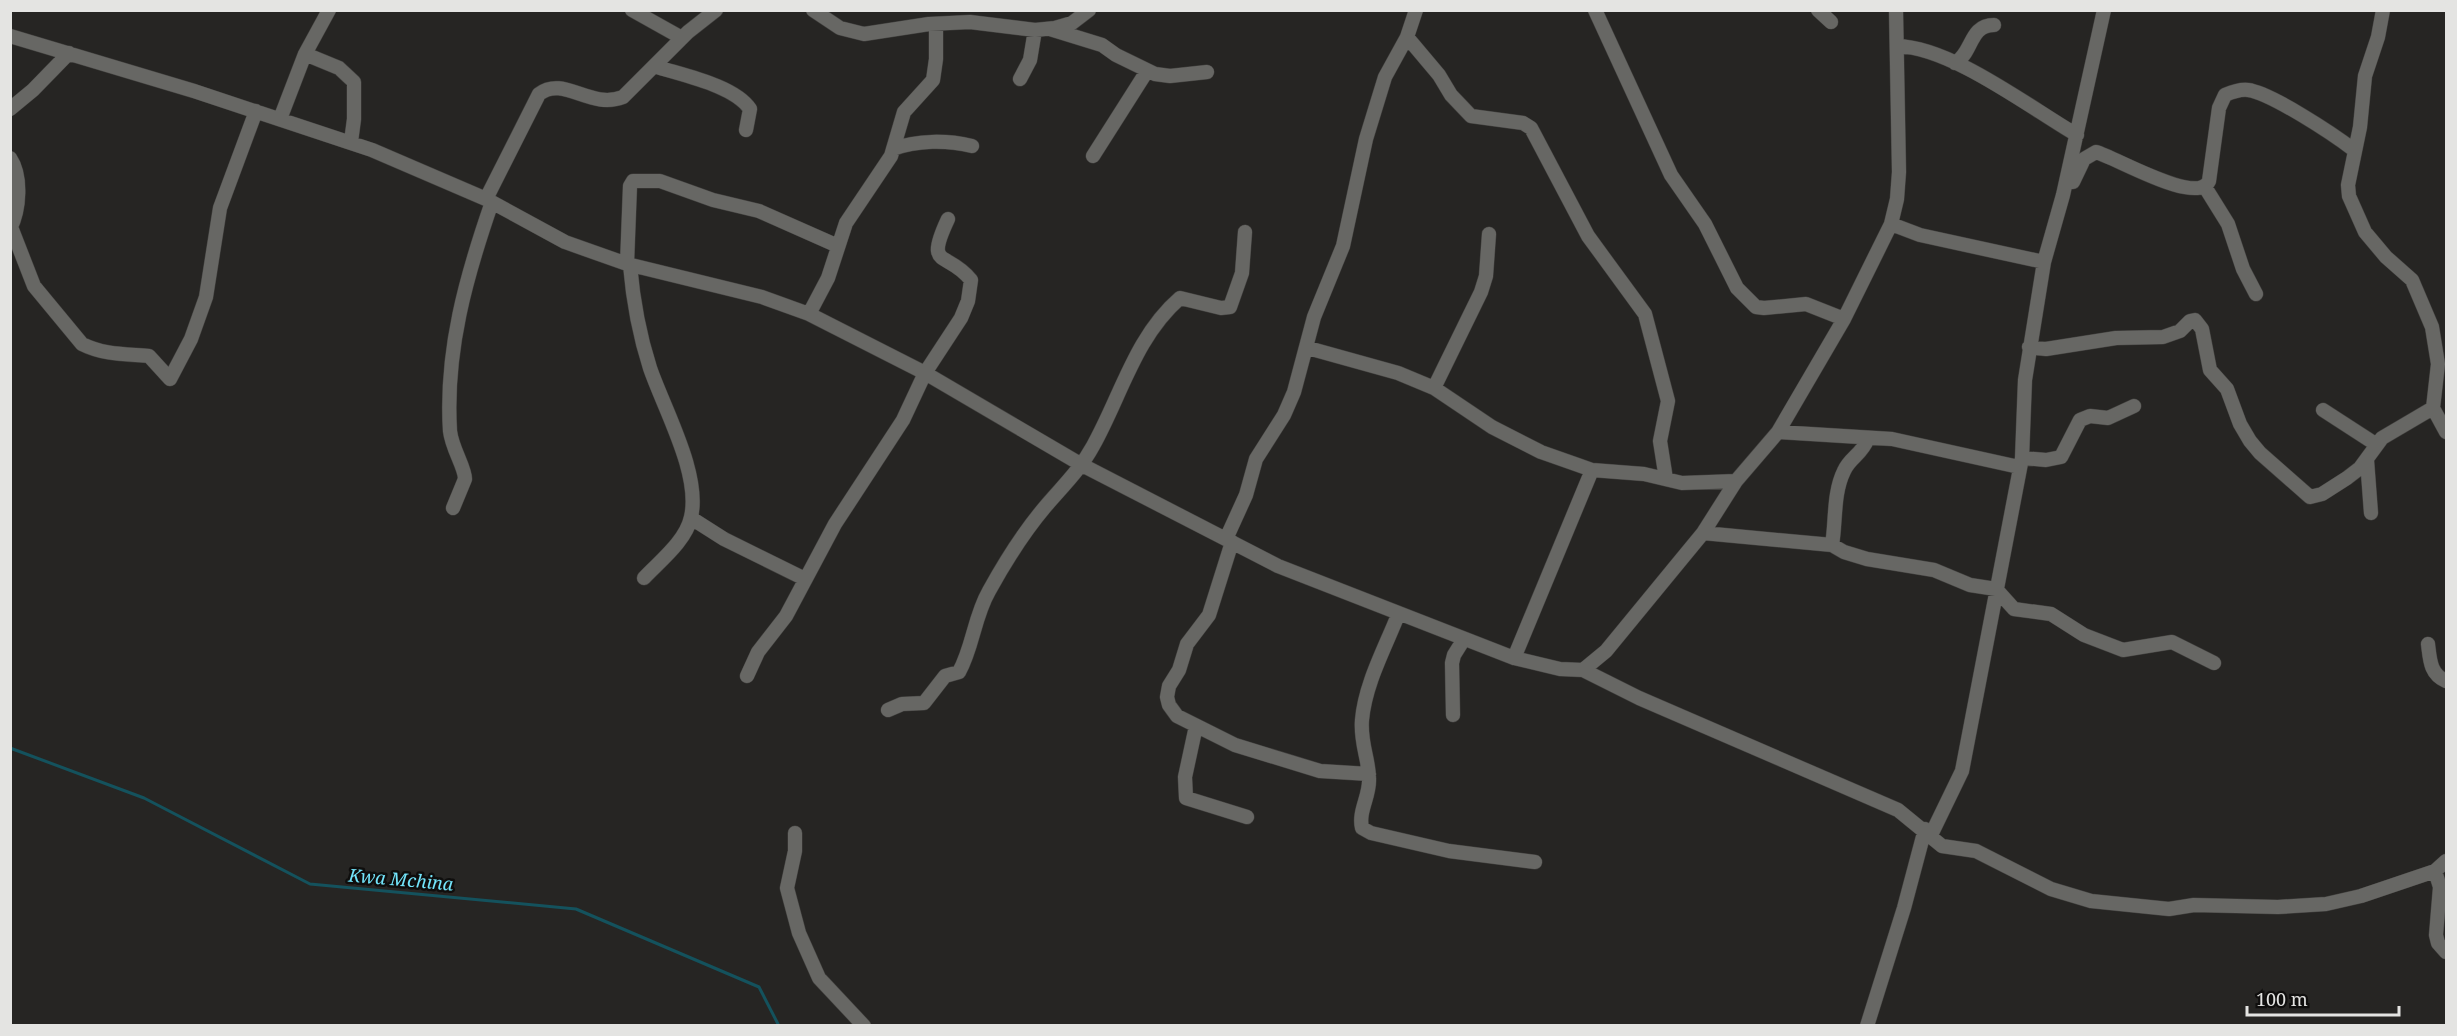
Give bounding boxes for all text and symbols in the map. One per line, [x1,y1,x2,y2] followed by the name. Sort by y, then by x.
[347,862,455,896] water label: Kwa Mchina
[2247,979,2398,1017] scale bar
[2256,987,2308,1011] text: 100 m

